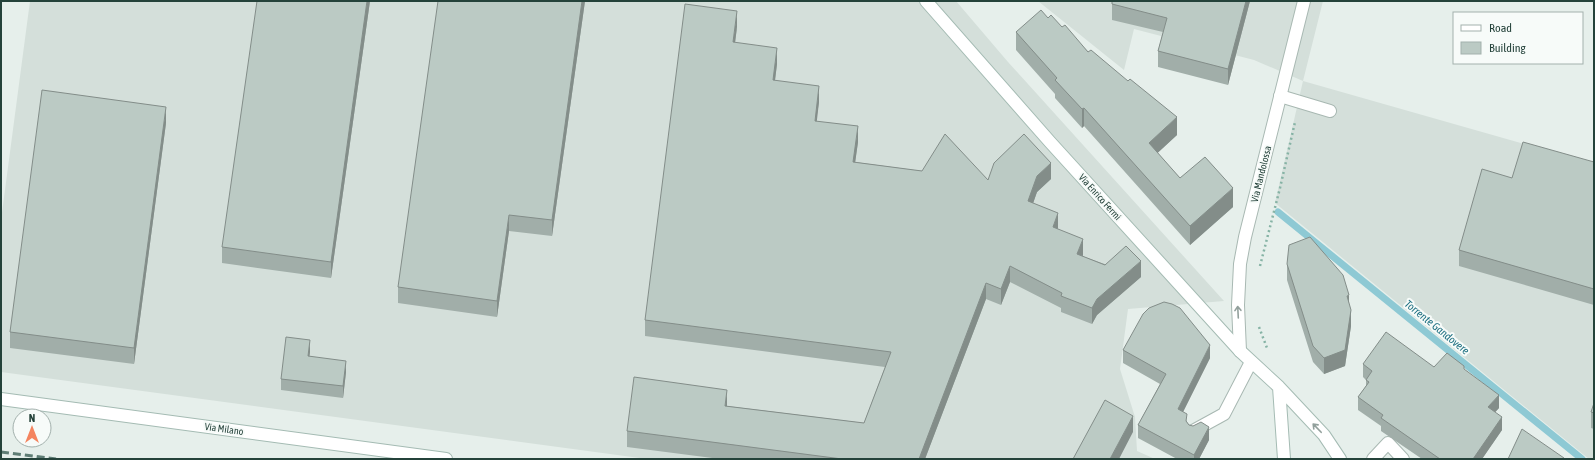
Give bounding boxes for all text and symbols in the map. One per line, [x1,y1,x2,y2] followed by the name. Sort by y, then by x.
[1453,12,1583,64] legend
[1489,21,1512,35] text: Road
[1489,41,1527,55] text: Building
[1249,144,1273,203] street label: Via Mandolossa
[1076,172,1124,222] street label: Via Enrico Fermi
[1402,297,1472,357] water label: Torrente Gandovere
[1235,306,1242,319] one-way arrow
[12,408,52,448] north arrow
[29,412,35,424] text: N
[204,421,244,437] street label: Via Milano
[1312,423,1322,433] one-way arrow

